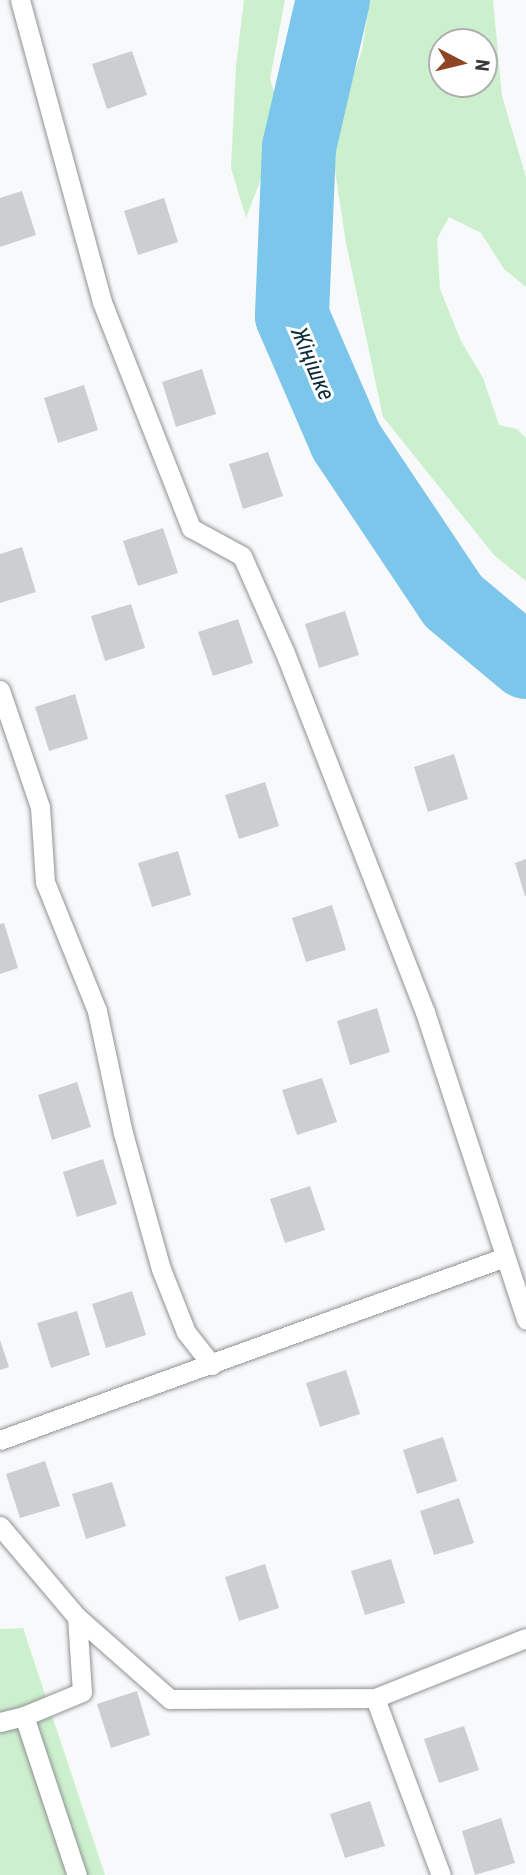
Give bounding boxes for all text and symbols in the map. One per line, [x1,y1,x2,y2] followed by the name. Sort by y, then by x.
[428,28,498,98] north arrow
[470,58,494,73] text: N
[284,323,340,405] water label: Жіңішке

